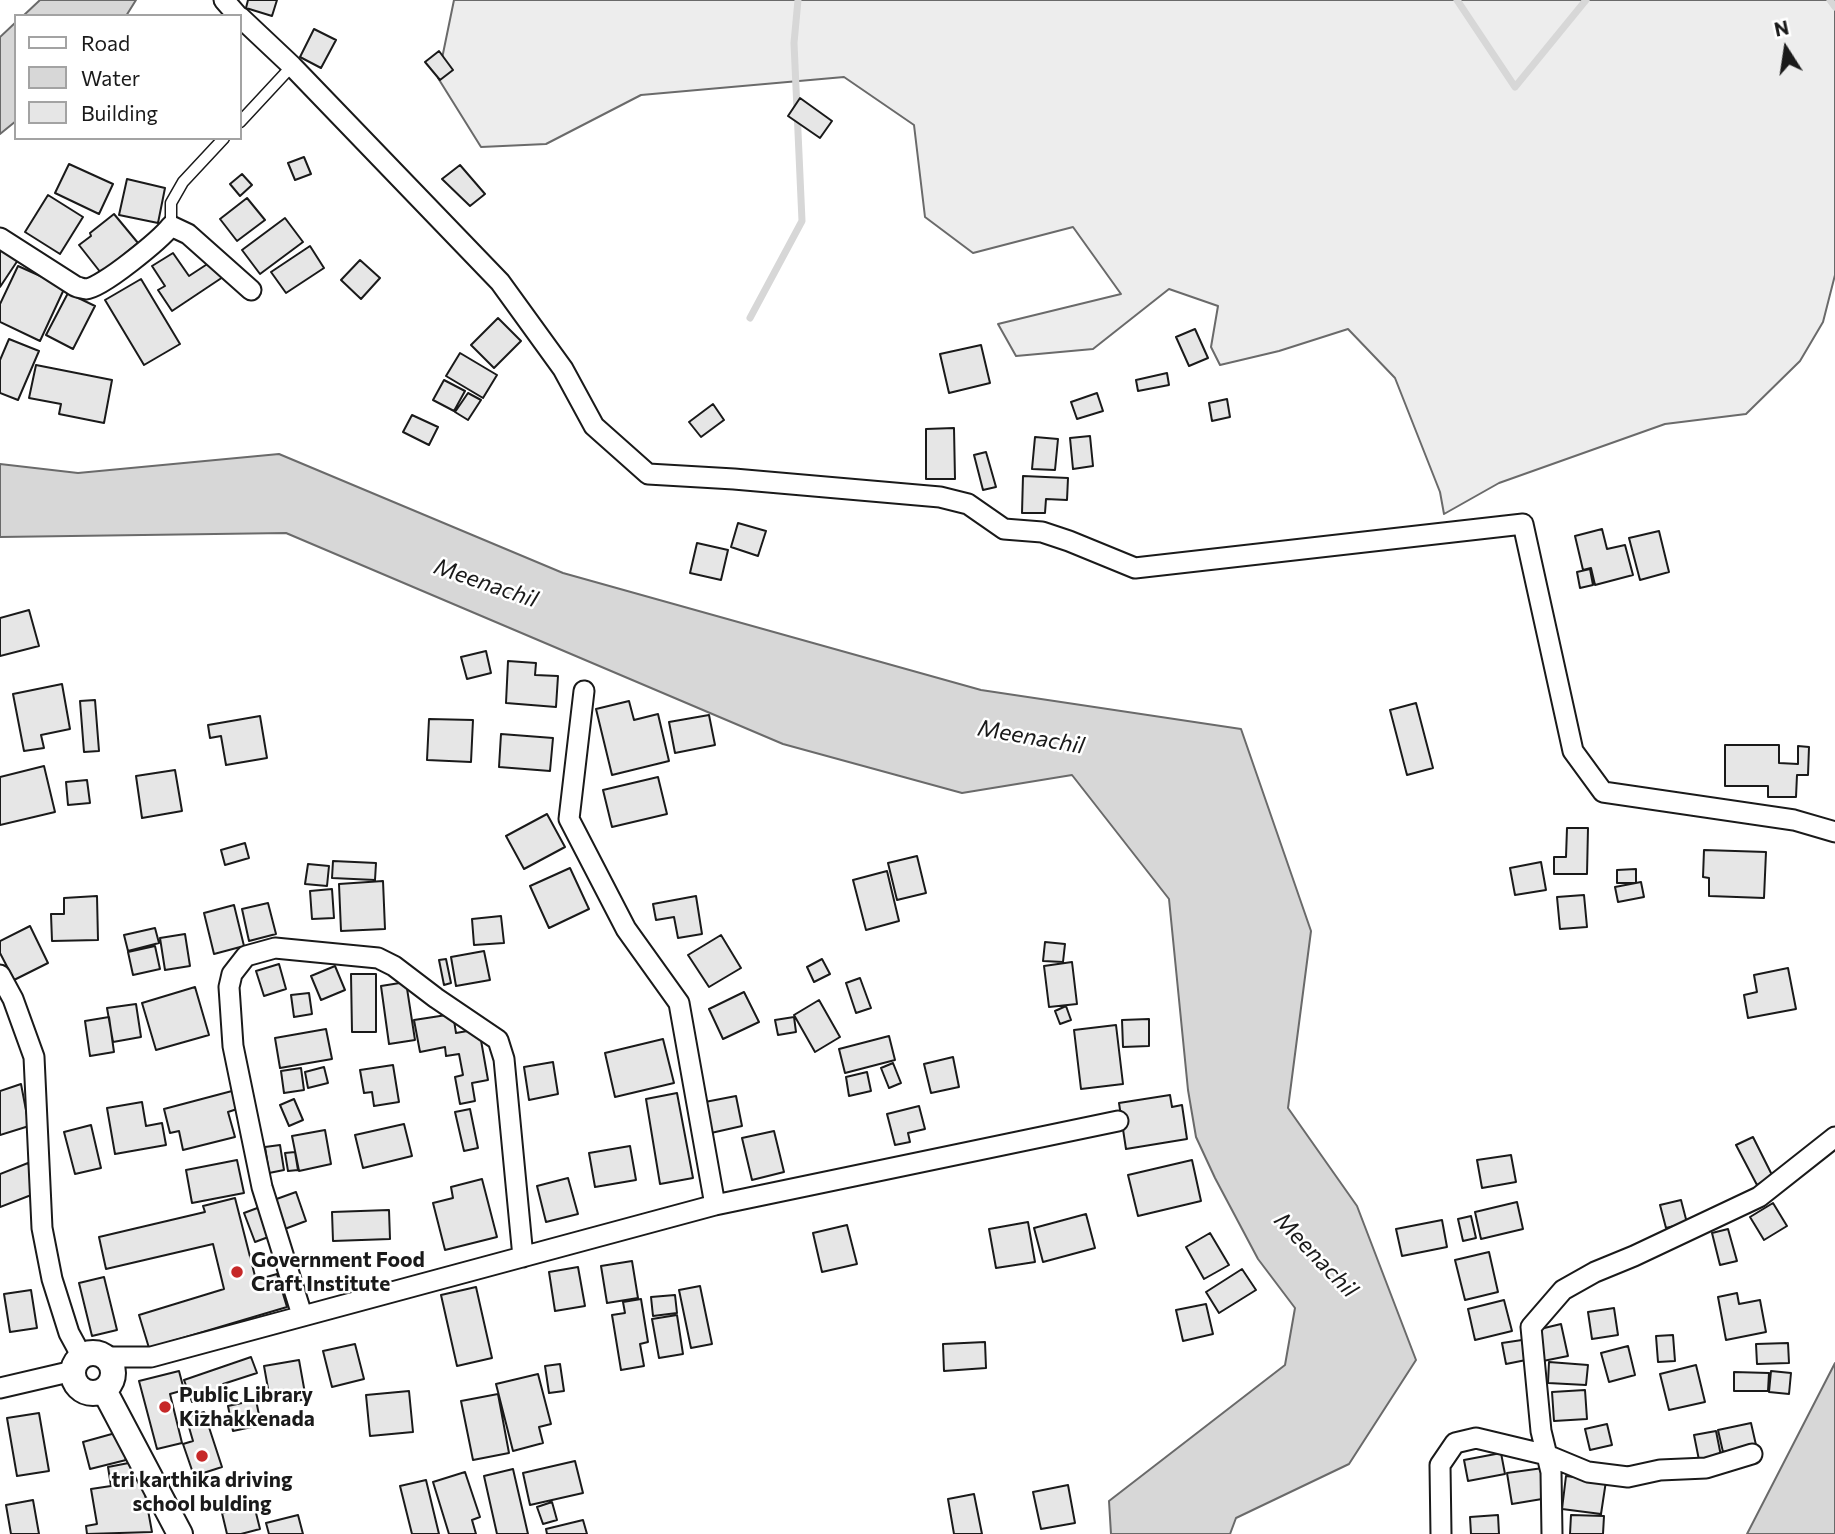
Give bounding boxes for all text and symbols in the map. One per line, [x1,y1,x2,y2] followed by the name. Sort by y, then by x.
[14,14,242,140] legend
[1751,14,1821,84] north arrow
[1772,15,1791,41] text: N
[81,30,130,55] text: Road
[81,65,140,90] text: Water
[81,100,158,125] text: Building
[431,552,541,614] water label: Meenachil
[976,714,1086,760] water label: Meenachil
[1269,1207,1363,1303] water label: Meenachil
[251,1247,425,1297] place label: Government Food Craft Institute
[229,1264,245,1280] marker: Government Food Craft Institute
[179,1382,315,1432] place label: Public Library Kizhakkenada
[157,1399,173,1415] marker: Public Library Kizhakkenada
[194,1448,210,1464] marker: tri karthika driving school bulding
[112,1467,292,1517] place label: tri karthika driving school bulding

